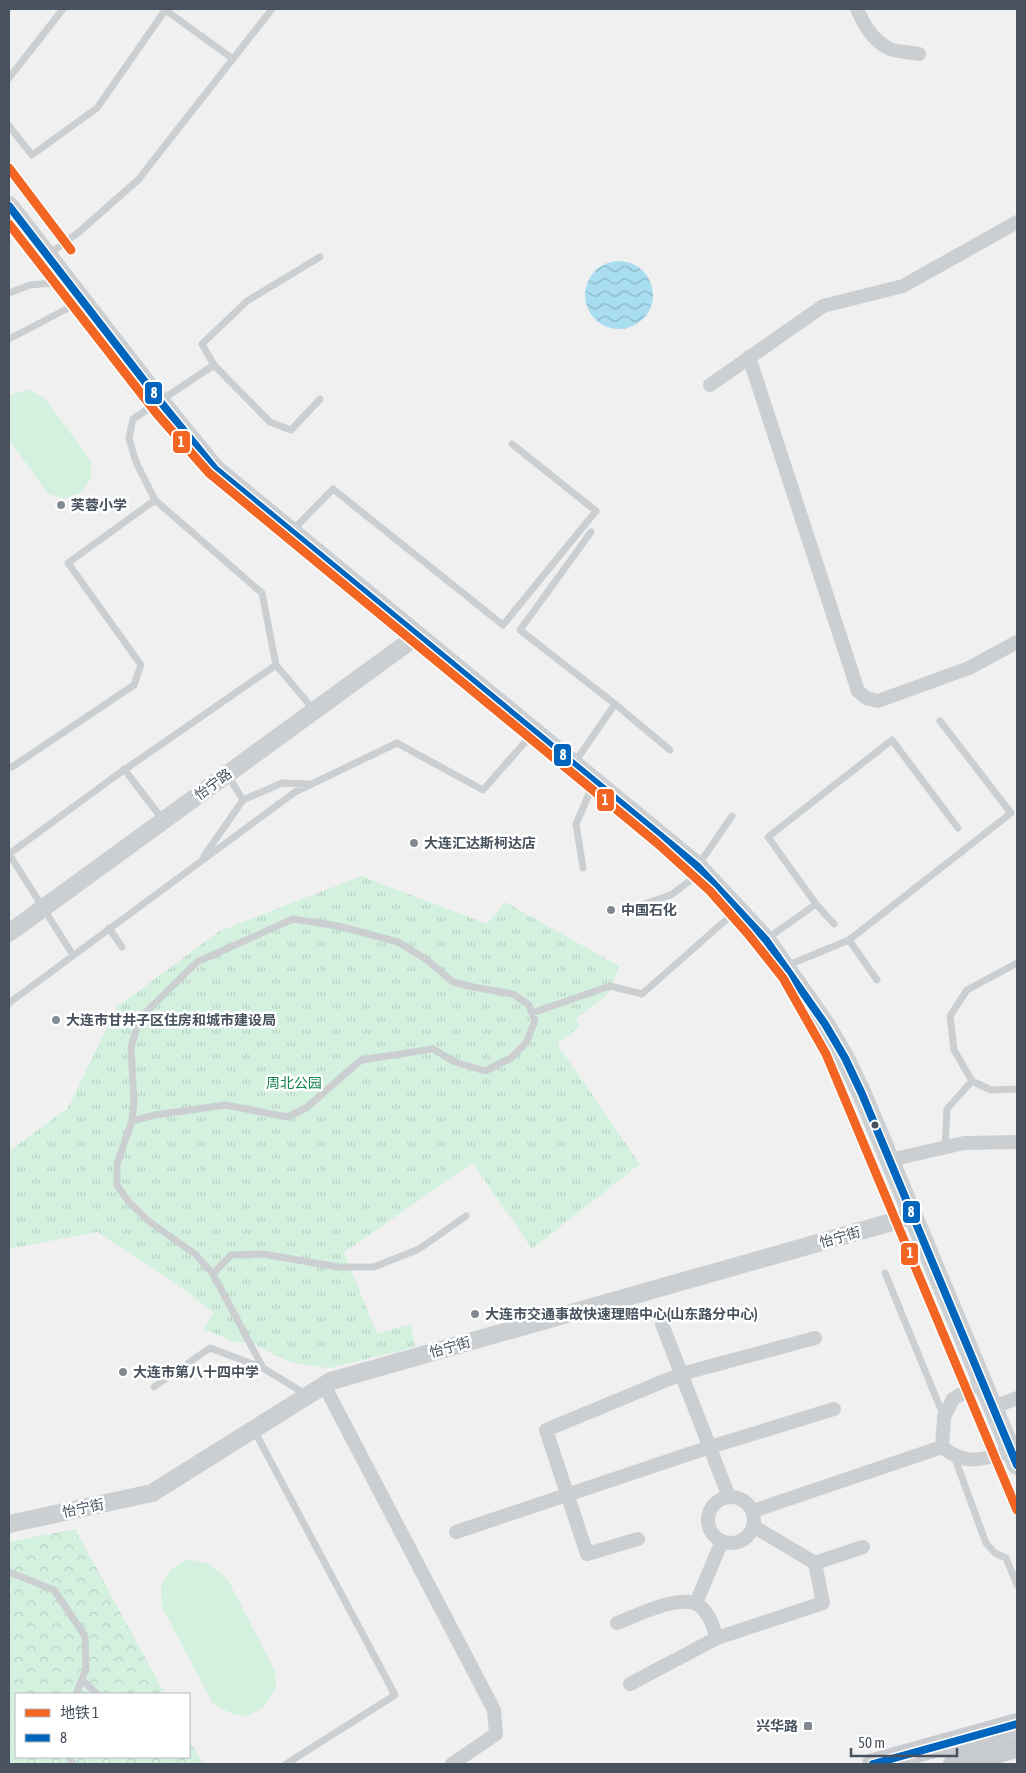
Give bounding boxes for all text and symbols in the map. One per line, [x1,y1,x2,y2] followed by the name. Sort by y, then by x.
[144,381,163,405] line badge: 8
[151,385,158,401] text: 8
[172,430,191,454] line badge: 1
[178,434,185,450] text: 1
[71,497,127,513] place label: 芙蓉小学
[55,499,67,511] marker: 芙蓉小学
[553,743,572,767] line badge: 8
[560,747,567,763] text: 8
[191,765,235,803] street label: 怡宁路
[596,788,615,812] line badge: 1
[602,792,609,808] text: 1
[424,835,536,851] place label: 大连汇达斯柯达店
[408,837,420,849] marker: 大连汇达斯柯达店
[621,902,677,918] place label: 中国石化
[605,904,617,916] marker: 中国石化
[66,1012,276,1028] place label: 大连市甘井子区住房和城市建设局
[50,1014,62,1026] marker: 大连市甘井子区住房和城市建设局
[266,1075,322,1091] park label: 周北公园
[870,1120,880,1130] unlabelled marker
[902,1200,921,1224] line badge: 8
[908,1204,915,1220] text: 8
[818,1224,862,1250] street label: 怡宁街
[900,1242,919,1266] line badge: 1
[907,1245,914,1261] text: 1
[485,1306,758,1322] place label: 大连市交通事故快速理赔中心(山东路分中心)
[469,1308,481,1320] marker: 大连市交通事故快速理赔中心(山东路分中心)
[428,1334,472,1360] street label: 怡宁街
[133,1364,259,1380] place label: 大连市第八十四中学
[117,1366,129,1378] marker: 大连市第八十四中学
[61,1496,105,1520] street label: 怡宁街
[15,1693,190,1758] legend
[60,1704,99,1721] text: 地铁 1
[756,1718,798,1734] place label: 兴华路
[802,1720,814,1732] marker: 兴华路
[851,1726,957,1758] scale bar
[60,1729,67,1746] text: 8
[858,1734,885,1751] text: 50 m

